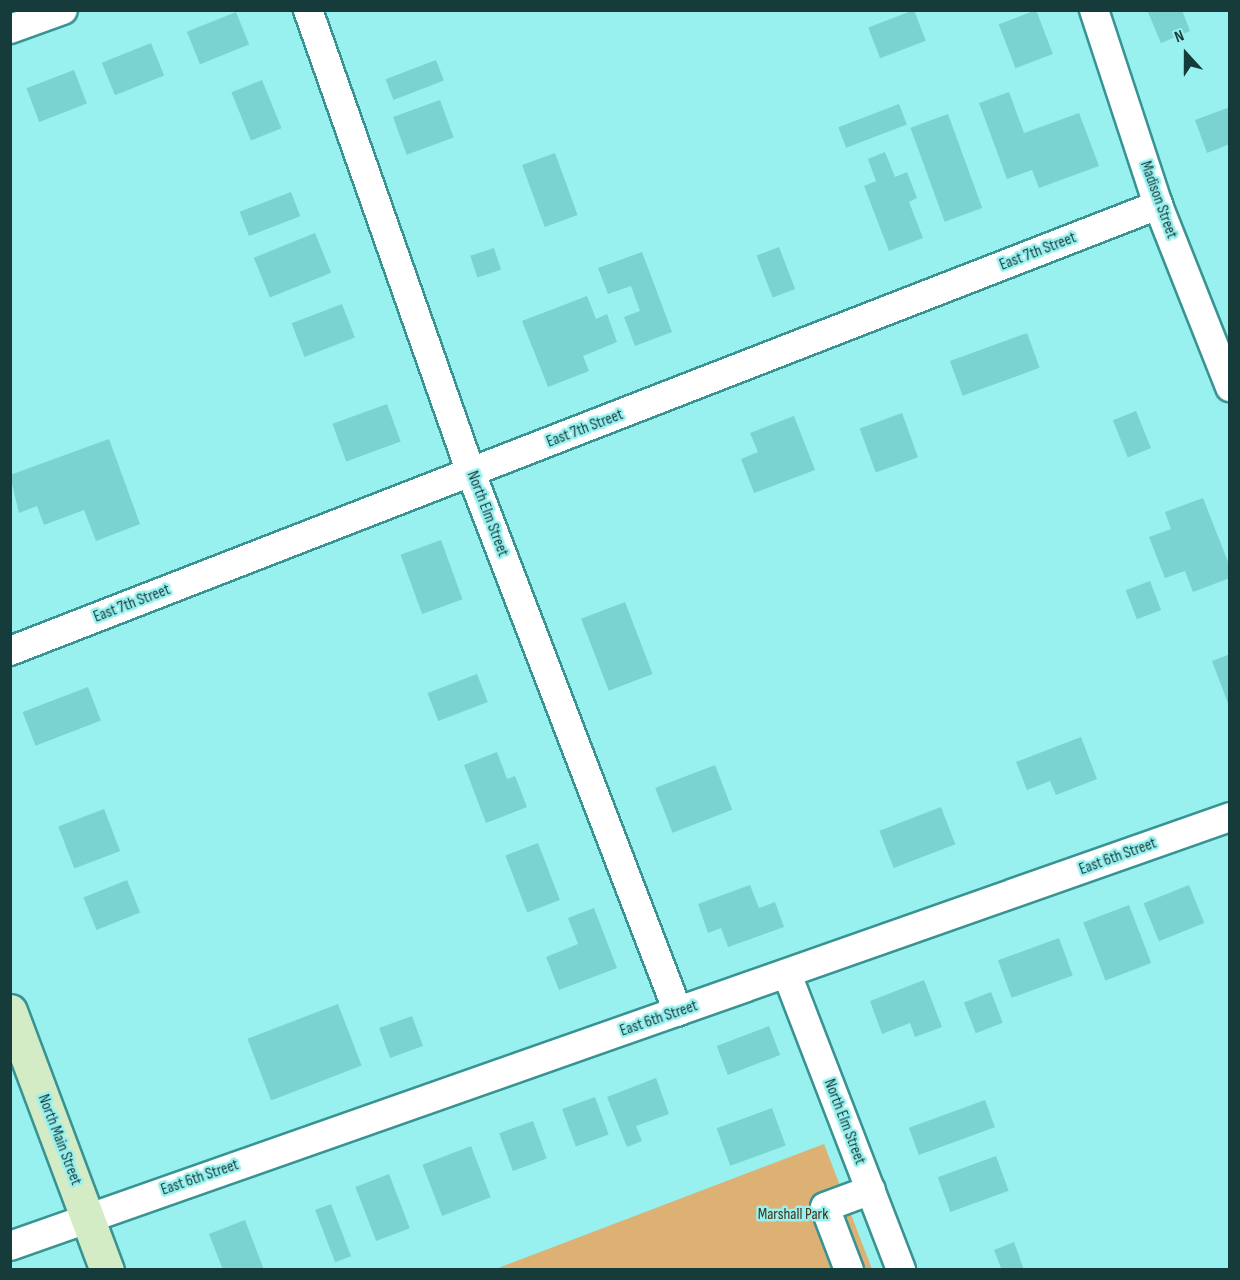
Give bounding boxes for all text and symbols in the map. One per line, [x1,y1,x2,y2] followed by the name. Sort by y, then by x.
[1156,24,1216,84] north arrow
[1172,26,1187,47] text: N
[1135,159,1181,241] street label: Madison Street
[997,229,1079,275] street label: East 7th Street
[544,406,626,452] street label: East 7th Street
[462,469,512,559] street label: North Elm Street
[91,581,173,627] street label: East 7th Street
[1077,834,1159,880] street label: East 6th Street
[618,997,700,1041] street label: East 6th Street
[819,1077,869,1167] street label: North Elm Street
[33,1092,85,1188] street label: North Main Street
[159,1156,241,1200] street label: East 6th Street
[758,1205,828,1225] park label: Marshall Park

